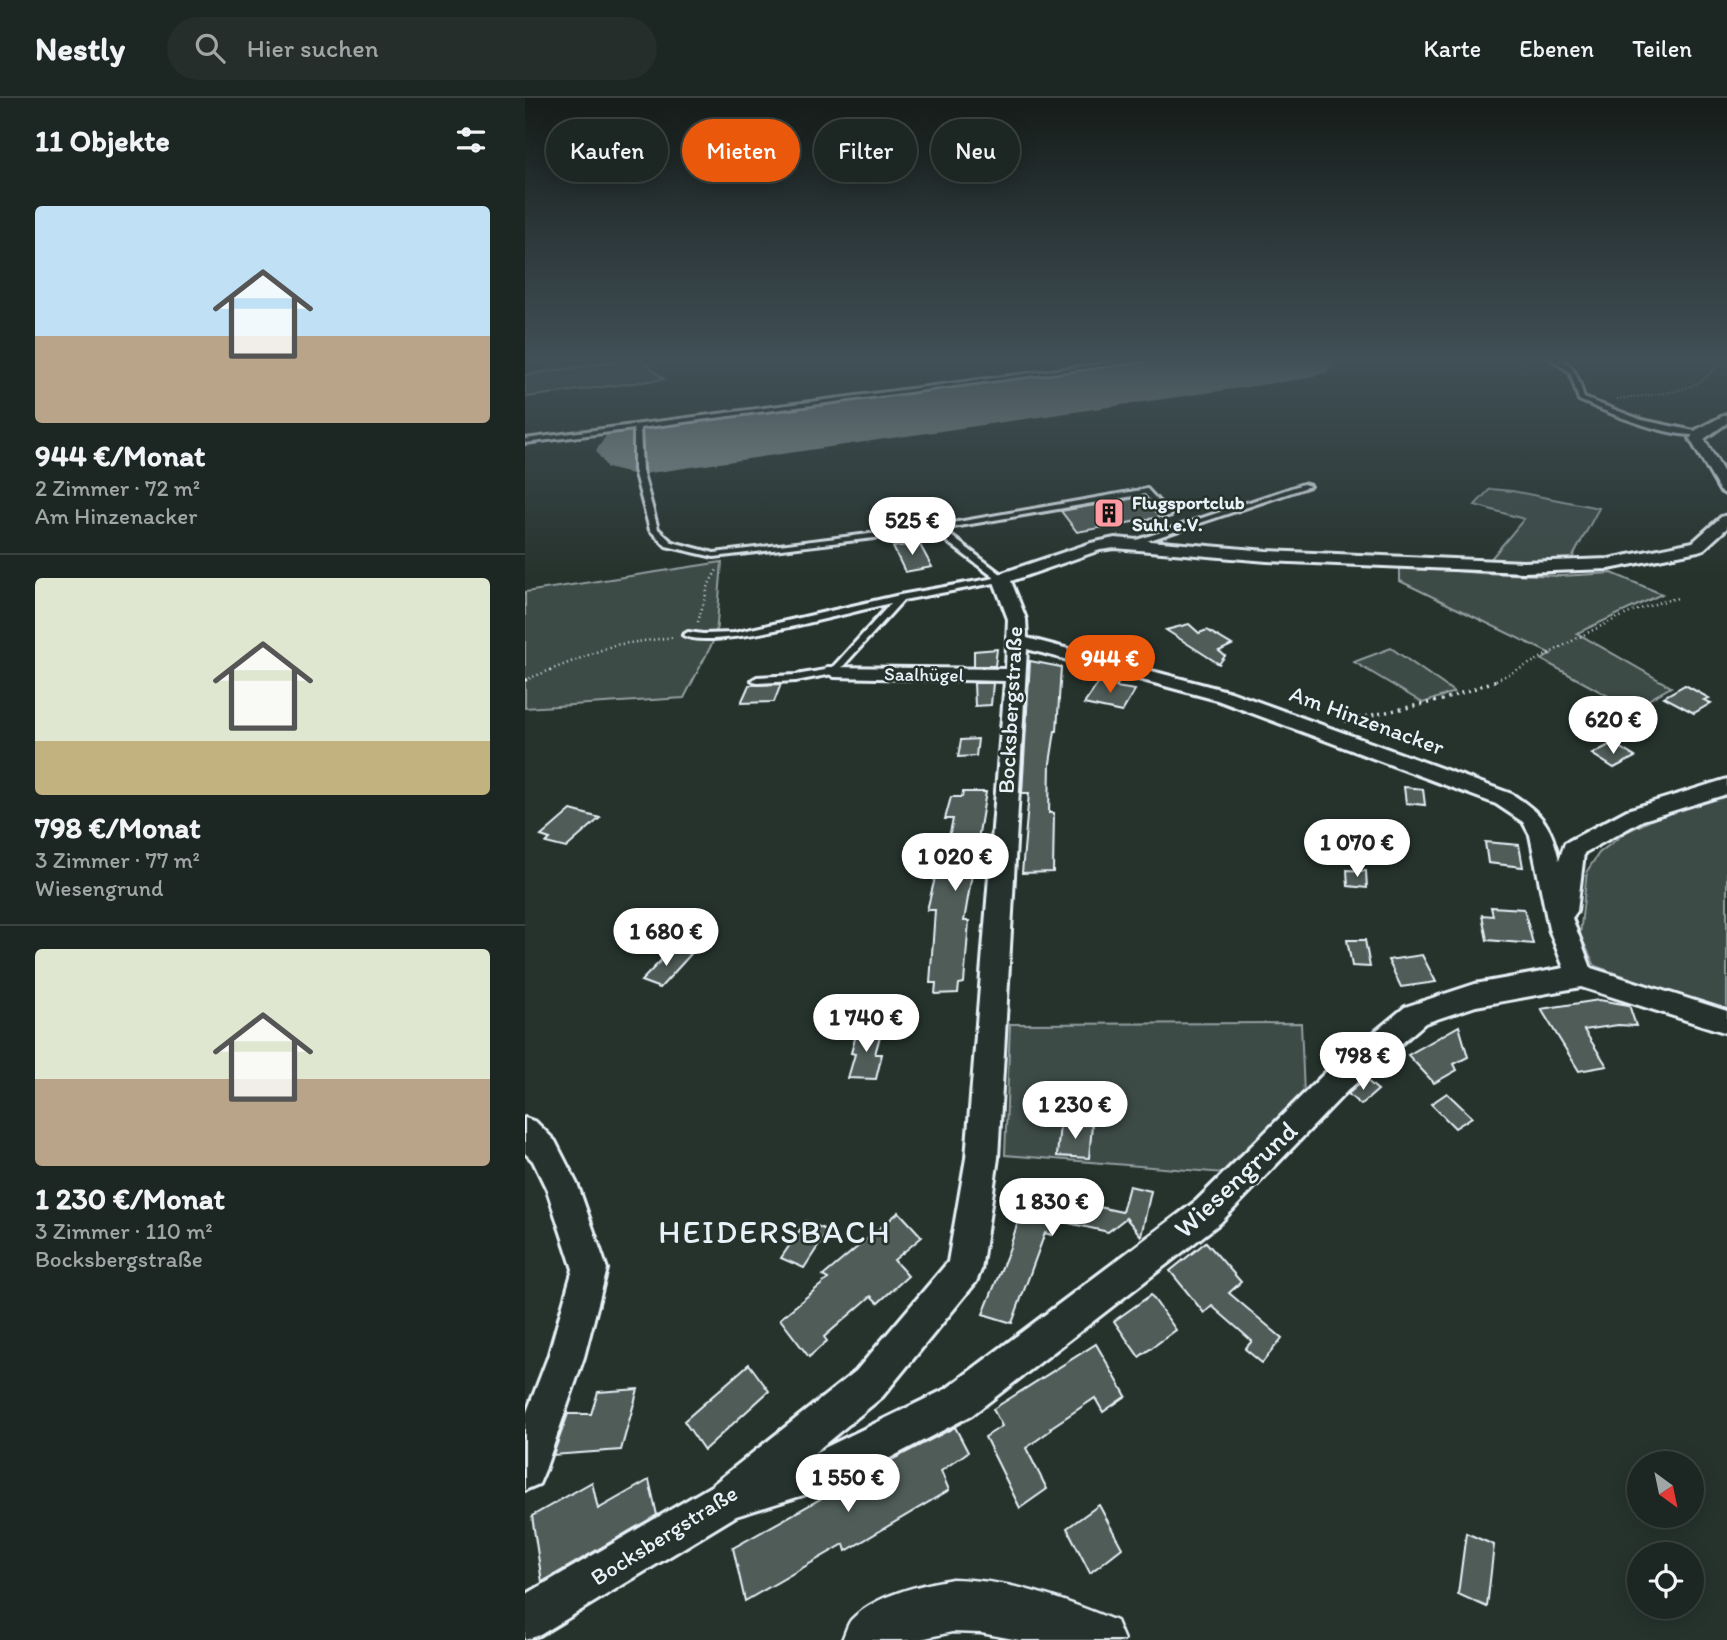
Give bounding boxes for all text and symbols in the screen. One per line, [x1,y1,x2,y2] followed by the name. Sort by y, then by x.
[167,17,657,80] search box
[35,29,125,68] text: Nestly
[191,29,229,67] icon: search
[247,32,379,64] text: Hier suchen
[1423,34,1481,63] text: Karte
[1519,34,1594,63] text: Ebenen
[1632,34,1692,63] text: Teilen
[546,119,668,182] chip: Kaufen
[682,119,800,182] chip: Mieten
[814,119,917,182] chip: Filter
[931,119,1020,182] chip: Neu
[452,121,490,159] icon: filters
[35,122,170,159] text: 11 Objekte
[200,251,326,377] icon: home
[35,437,205,474] text: 944 €/Monat
[35,474,200,502] text: 2 Zimmer · 72 m²
[1132,491,1245,536] place label: Flugsportclub Suhl e.V.
[1092,496,1126,530] building icon: Flugsportclub Suhl e.V.
[863,498,961,557] pin: 525 €
[35,502,197,530] text: Am Hinzenacker
[885,506,939,534] text: 525 €
[200,623,326,749] icon: home
[992,625,1028,795] street label: Bocksbergstraße
[1061,636,1159,695] pin: 944 €
[1081,644,1139,672] text: 944 €
[884,662,965,687] street label: Saalhügel
[1286,679,1448,761] street label: Am Hinzenacker
[1564,696,1662,756] pin: 620 €
[1585,705,1641,733] text: 620 €
[35,809,200,846] text: 798 €/Monat
[1292,820,1422,879] pin: 1 070 €
[1320,828,1394,856] text: 1 070 €
[890,834,1020,893] pin: 1 020 €
[918,842,992,870] text: 1 020 €
[35,846,200,874] text: 3 Zimmer · 77 m²
[35,874,163,902] text: Wiesengrund
[601,908,731,968] pin: 1 680 €
[629,917,703,945] text: 1 680 €
[200,994,326,1120] icon: home
[801,995,931,1054] pin: 1 740 €
[829,1003,903,1031] text: 1 740 €
[1314,1032,1412,1092] pin: 798 €
[1336,1041,1390,1069] text: 798 €
[1010,1082,1140,1141] pin: 1 230 €
[1039,1090,1111,1118] text: 1 230 €
[1166,1113,1304,1245] street label: Wiesengrund
[987,1178,1117,1238] pin: 1 830 €
[35,1180,225,1217] text: 1 230 €/Monat
[1015,1187,1089,1215] text: 1 830 €
[658,1213,892,1251] district label: HEIDERSBACH
[35,1217,213,1245] text: 3 Zimmer · 110 m²
[35,1245,203,1273] text: Bocksbergstraße
[1627,1451,1705,1528] north arrow
[1627,1451,1704,1619] map controls
[783,1454,913,1514] pin: 1 550 €
[812,1463,884,1491] text: 1 550 €
[585,1479,743,1591] street label: Bocksbergstraße
[1627,1542,1704,1619] button: locate

